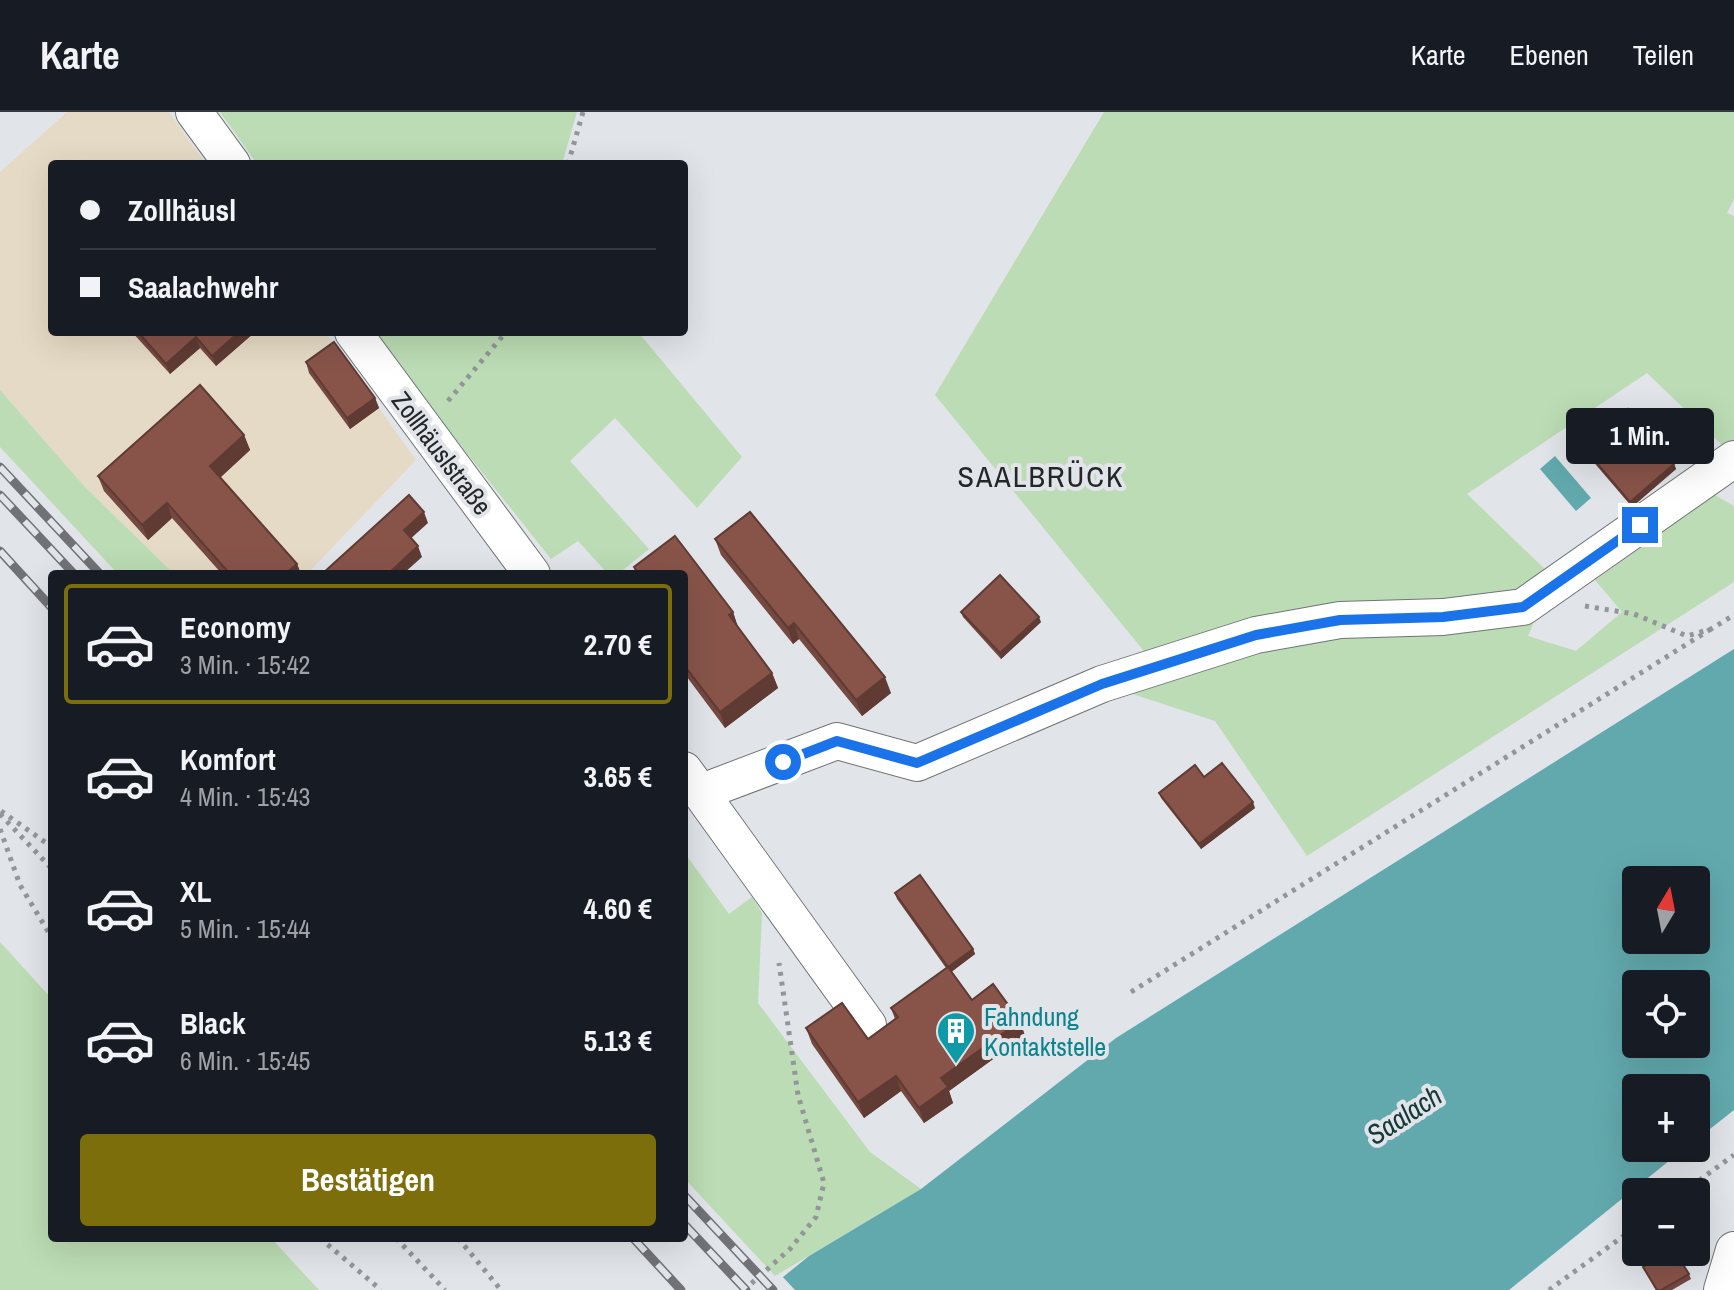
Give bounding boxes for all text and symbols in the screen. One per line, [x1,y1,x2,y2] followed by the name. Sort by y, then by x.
[40,30,120,81] text: Karte
[1411,36,1466,74] text: Karte
[1510,36,1589,74] text: Ebenen
[1633,36,1694,74] text: Teilen
[128,190,236,230] text: Zollhäusl
[128,267,278,307] text: Saalachwehr
[384,384,500,522] street label: Zollhäuslstraße
[1566,409,1714,465] callout: 1 Min.
[1610,418,1670,453] text: 1 Min.
[957,456,1125,496] district label: SAALBRÜCK
[1622,507,1658,543] route end
[180,607,291,647] text: Economy
[84,608,156,680] icon: car
[584,624,652,664] text: 2.70 €
[180,647,310,682] text: 3 Min. · 15:42
[180,739,276,779] text: Komfort
[84,740,156,812] icon: car
[765,744,801,780] route start
[584,756,652,796] text: 3.65 €
[180,779,310,814] text: 4 Min. · 15:43
[1622,866,1710,954] north arrow
[1622,866,1710,1266] map controls
[180,871,211,911] text: XL
[84,872,156,944] icon: car
[584,888,652,928] text: 4.60 €
[180,911,310,946] text: 5 Min. · 15:44
[1622,970,1710,1058] button: locate
[984,999,1106,1064] place label: Fahndung Kontaktstelle
[180,1003,246,1043] text: Black
[84,1004,156,1076] icon: car
[935,1010,977,1065] building icon: Fahndung Kontaktstelle
[584,1020,652,1060] text: 5.13 €
[180,1043,310,1078] text: 6 Min. · 15:45
[1622,1074,1710,1162] button: +
[1359,1076,1449,1154] water label: Saalach
[80,1134,656,1226] button: Bestätigen
[1622,1178,1710,1266] button: −

